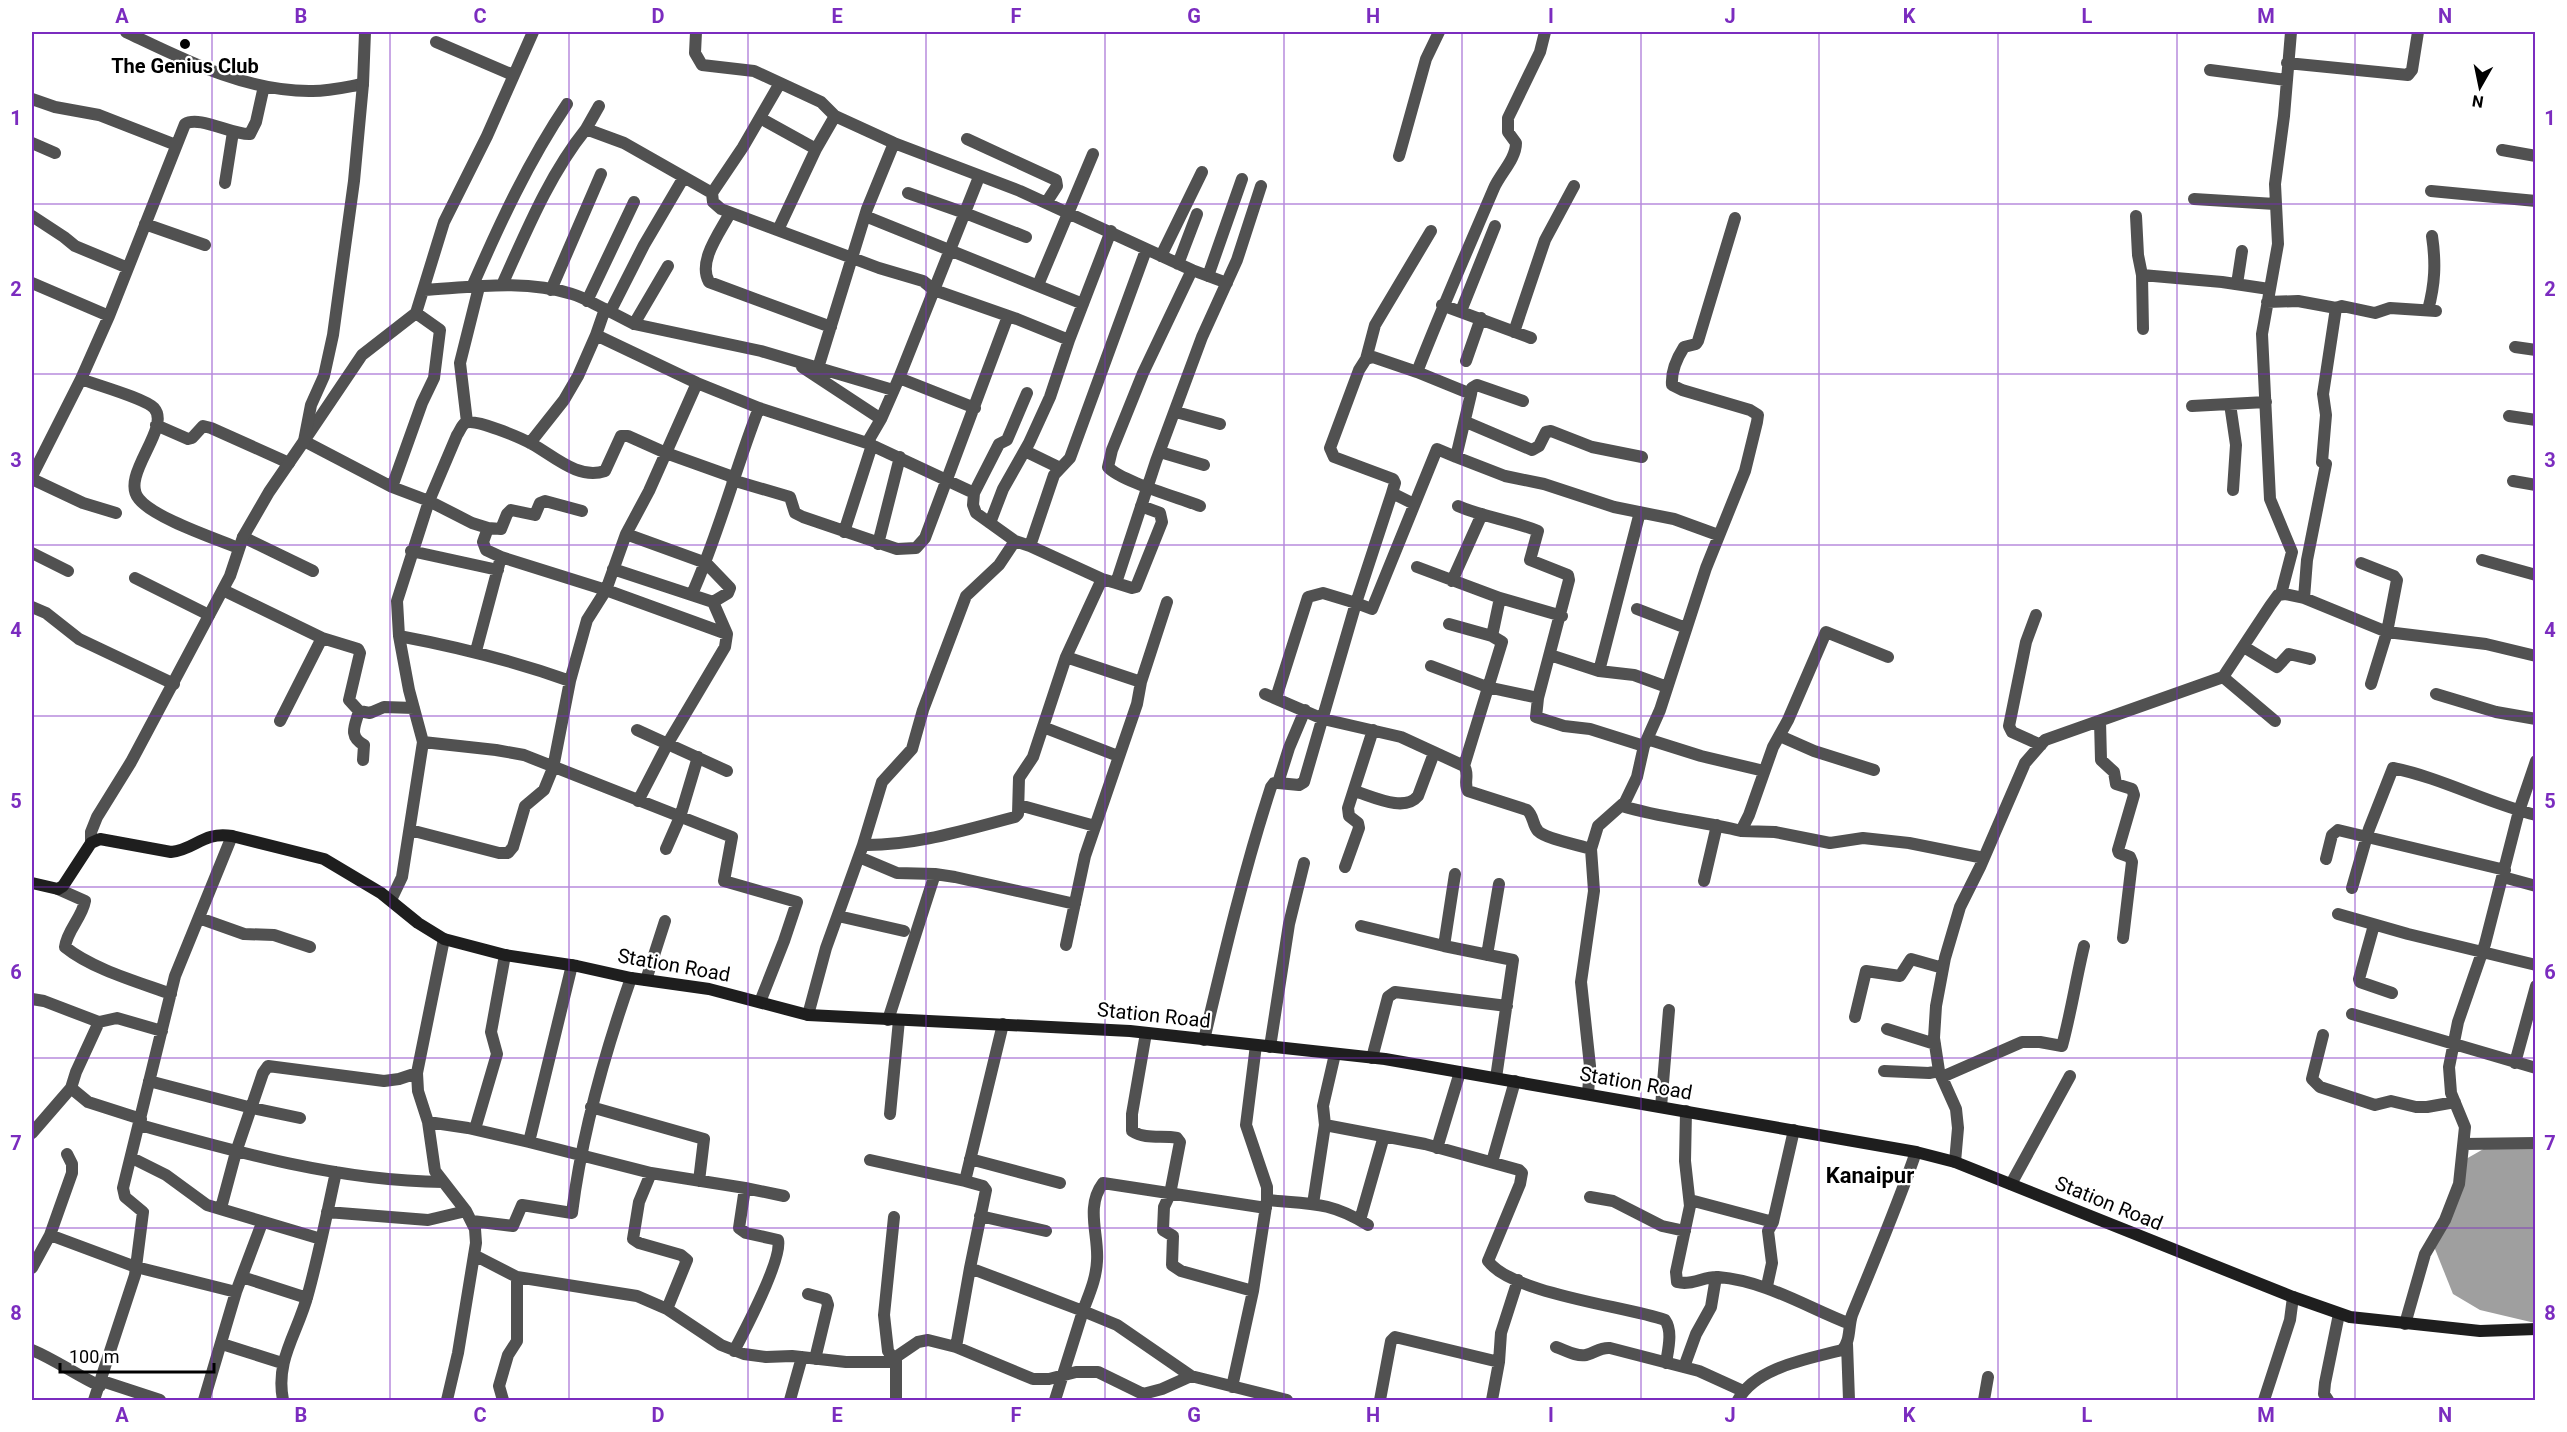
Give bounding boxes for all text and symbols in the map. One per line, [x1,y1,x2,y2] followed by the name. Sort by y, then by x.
[115,4,129,28] text: A
[295,4,307,28] text: B
[473,4,487,28] text: C
[652,4,665,28] text: D
[831,4,843,28] text: E
[1011,4,1022,28] text: F
[1187,4,1201,28] text: G
[1366,4,1380,28] text: H
[1548,4,1554,28] text: I
[1724,4,1736,28] text: J
[1903,4,1916,28] text: K
[2082,4,2093,28] text: L
[2257,4,2275,28] text: M
[2438,4,2452,28] text: N
[178,37,192,51] marker: The Genius Club
[111,54,259,78] place label: The Genius Club
[2450,57,2510,117] north arrow
[2471,91,2485,112] text: N
[10,106,22,130] text: 1
[2544,106,2556,130] text: 1
[10,277,22,301] text: 2
[2544,277,2556,301] text: 2
[10,448,22,472] text: 3
[2544,448,2556,472] text: 3
[10,618,22,642] text: 4
[2544,618,2556,642] text: 4
[10,789,22,813] text: 5
[2544,789,2556,813] text: 5
[616,943,732,987] street label: Station Road
[10,960,22,984] text: 6
[2544,960,2556,984] text: 6
[1096,997,1212,1033] street label: Station Road
[1578,1061,1694,1105] street label: Station Road
[10,1131,22,1155] text: 7
[2544,1131,2556,1155] text: 7
[1826,1163,1914,1188] district label: Kanaipur
[2052,1171,2166,1235] street label: Station Road
[10,1301,22,1325] text: 8
[2544,1301,2556,1325] text: 8
[60,1336,214,1374] scale bar
[69,1346,120,1367] text: 100 m
[115,1403,129,1427] text: A
[295,1403,307,1427] text: B
[473,1403,487,1427] text: C
[652,1403,665,1427] text: D
[831,1403,843,1427] text: E
[1011,1403,1022,1427] text: F
[1187,1403,1201,1427] text: G
[1366,1403,1380,1427] text: H
[1548,1403,1554,1427] text: I
[1724,1403,1736,1427] text: J
[1903,1403,1916,1427] text: K
[2082,1403,2093,1427] text: L
[2257,1403,2275,1427] text: M
[2438,1403,2452,1427] text: N

